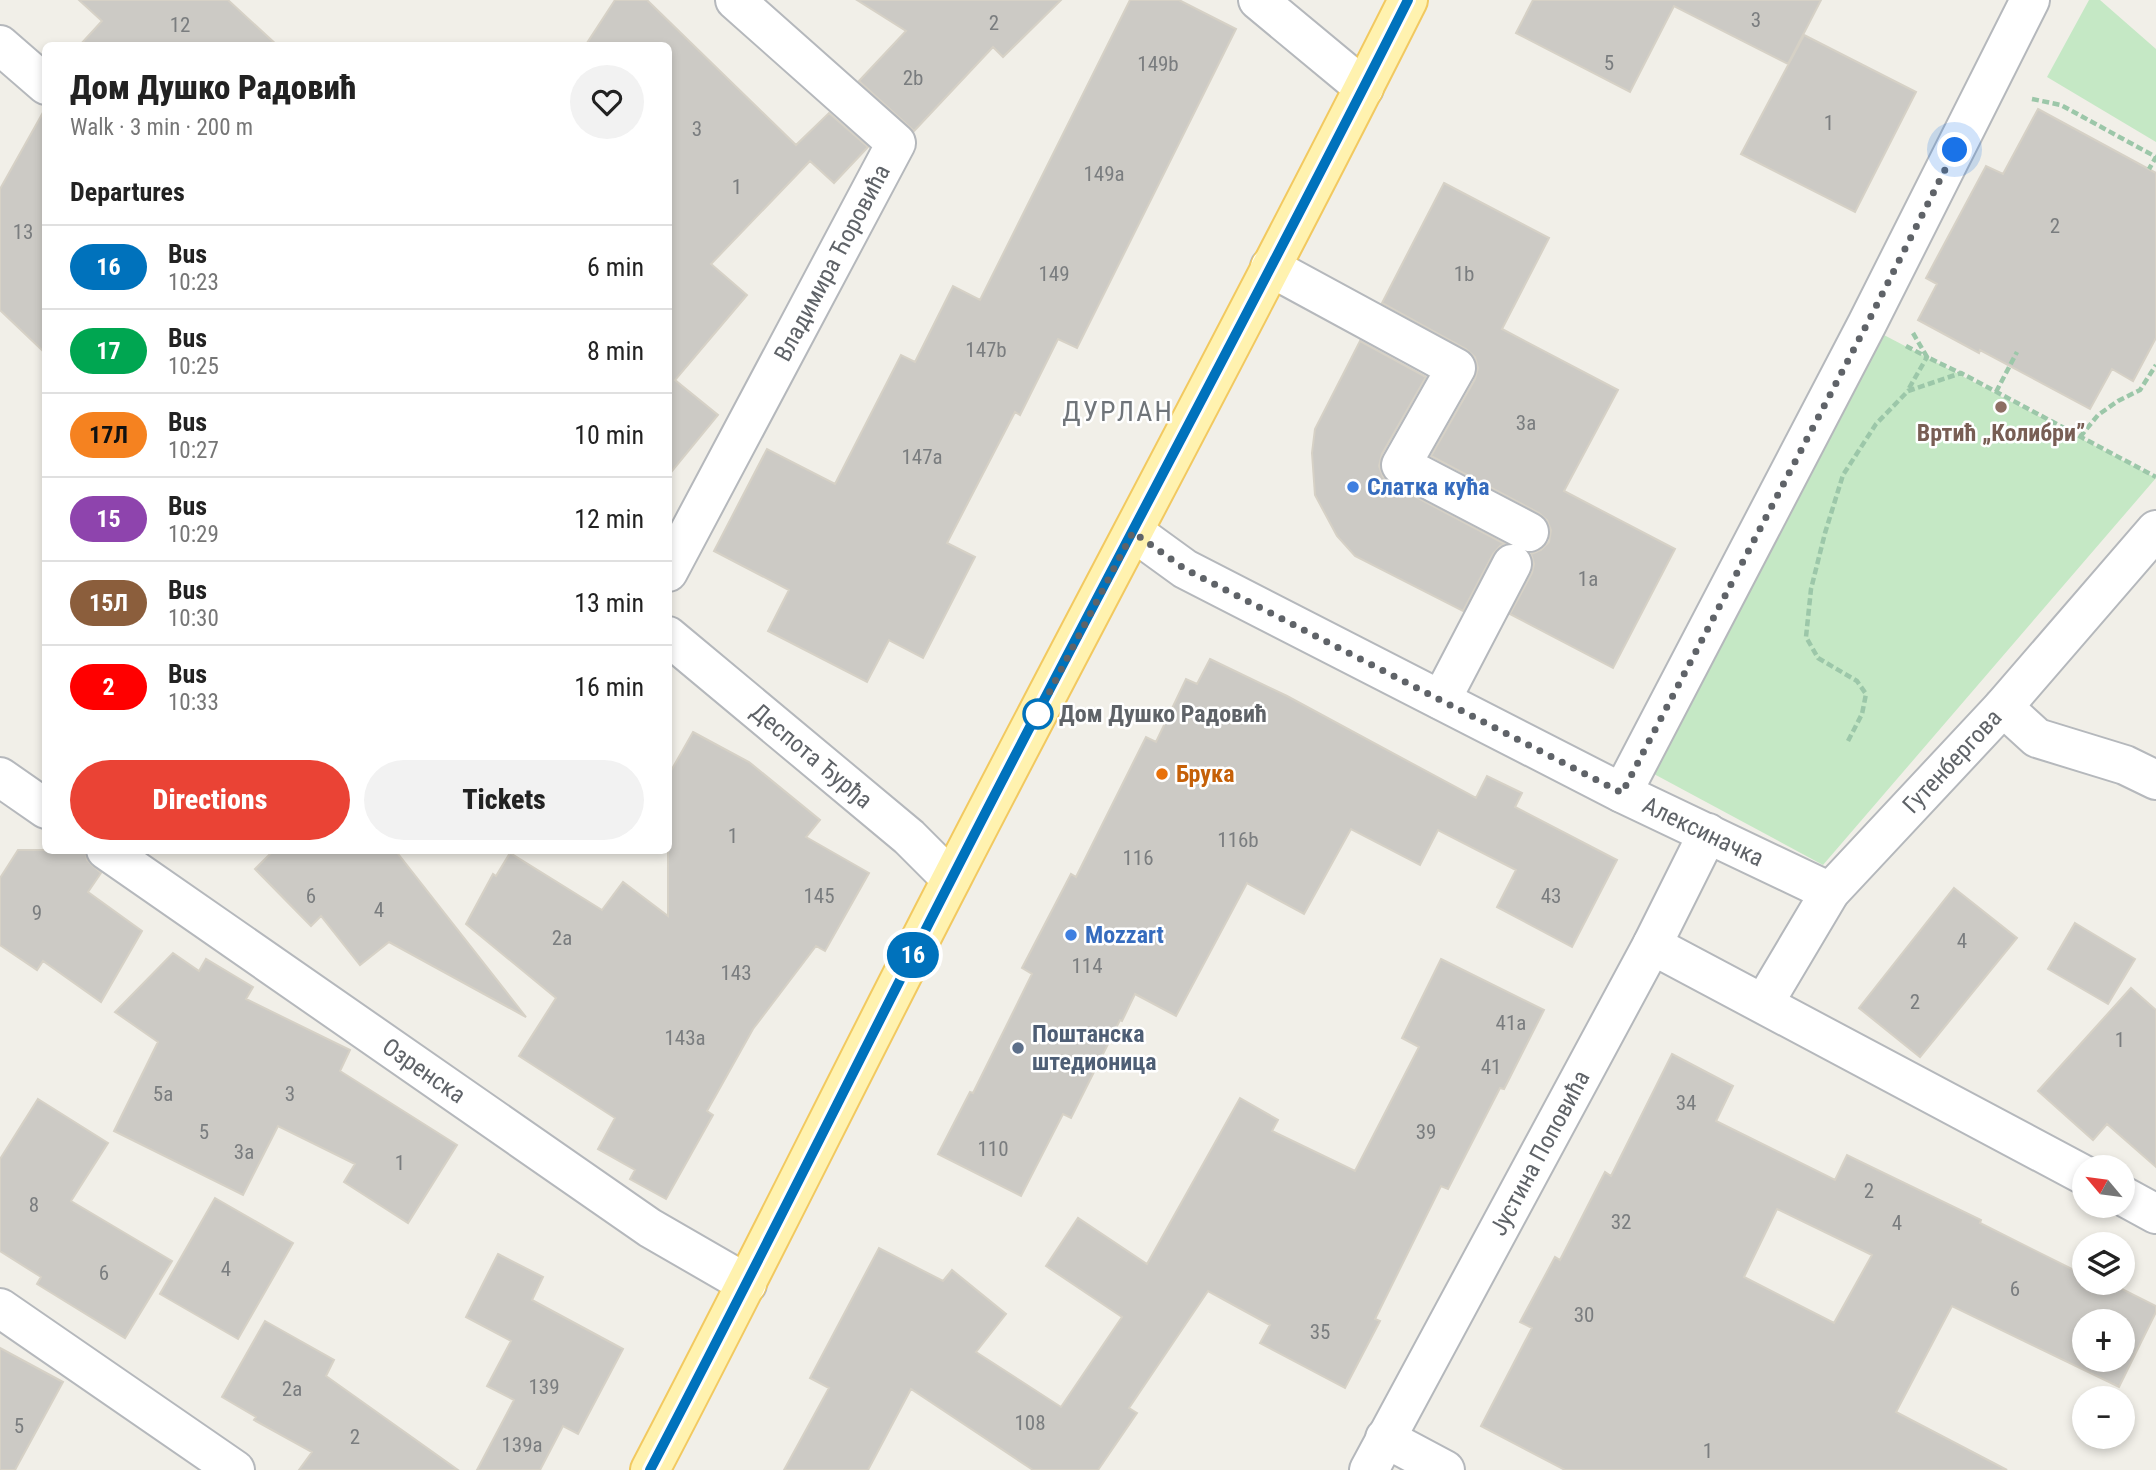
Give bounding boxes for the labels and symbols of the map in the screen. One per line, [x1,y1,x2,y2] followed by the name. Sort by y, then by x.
[1751,8,1761,32] house number: 3
[989,11,999,35] house number: 2
[170,13,190,37] house number: 12
[1604,51,1614,75] house number: 5
[1137,52,1179,76] house number: 149b
[903,66,923,90] house number: 2b
[1824,111,1834,135] house number: 1
[692,117,702,141] house number: 3
[1937,132,1972,167] your location
[769,160,896,366] street label: Владимира Ћоровића
[1083,162,1125,186] house number: 149a
[732,175,742,199] house number: 1
[2050,214,2060,238] house number: 2
[13,220,33,244] house number: 13
[1038,262,1070,286] house number: 149
[1454,262,1474,286] house number: 1b
[965,338,1007,362] house number: 147b
[1062,395,1174,428] district label: ДУРЛАН
[1993,399,2009,415] marker: Вртић „Колибри”
[1516,411,1536,435] house number: 3a
[1917,419,2085,447] place label: Вртић „Колибри”
[901,445,943,469] house number: 147a
[1367,473,1490,501] place label: Слатка кућа
[1345,479,1361,495] marker: Слатка кућа
[1578,567,1598,591] house number: 1a
[745,697,878,814] street label: Деспота Ђурђа
[1023,699,1053,729] marker: Дом Душко Радовић
[1059,700,1267,728] place label: Дом Душко Радовић
[1897,704,2007,819] street label: Гутенбергова
[1176,760,1234,788] place label: Брука
[1154,766,1170,782] marker: Брука
[1638,791,1768,872] street label: Алексиначка
[728,824,738,848] house number: 1
[1217,828,1259,852] house number: 116b
[1122,846,1154,870] house number: 116
[306,884,316,908] house number: 6
[803,884,835,908] house number: 145
[1541,884,1561,908] house number: 43
[374,898,384,922] house number: 4
[32,901,42,925] house number: 9
[1085,921,1164,949] place label: Mozzart
[552,926,572,950] house number: 2a
[1063,927,1079,943] marker: Mozzart
[1957,929,1967,953] house number: 4
[881,932,944,978] line badge: 16
[1071,954,1103,978] house number: 114
[720,961,752,985] house number: 143
[1910,990,1920,1014] house number: 2
[1496,1011,1526,1035] house number: 41a
[1032,1020,1157,1076] place label: Поштанска штедионица
[664,1026,706,1050] house number: 143a
[2115,1028,2125,1052] house number: 1
[377,1032,471,1109] street label: Озренска
[1010,1040,1026,1056] marker: Поштанска штедионица
[1481,1055,1501,1079] house number: 41
[1484,1066,1596,1240] street label: Јустина Поповића
[153,1082,173,1106] house number: 5a
[285,1082,295,1106] house number: 3
[1676,1091,1696,1115] house number: 34
[199,1120,209,1144] house number: 5
[1416,1120,1436,1144] house number: 39
[977,1137,1009,1161] house number: 110
[234,1140,254,1164] house number: 3a
[395,1151,405,1175] house number: 1
[2072,1155,2135,1218] north arrow
[1864,1179,1874,1203] house number: 2
[29,1193,39,1217] house number: 8
[1611,1210,1631,1234] house number: 32
[1892,1211,1902,1235] house number: 4
[221,1257,231,1281] house number: 4
[99,1261,109,1285] house number: 6
[2010,1277,2020,1301] house number: 6
[1574,1303,1594,1327] house number: 30
[1310,1320,1330,1344] house number: 35
[528,1375,560,1399] house number: 139
[282,1377,302,1401] house number: 2a
[1014,1411,1046,1435] house number: 108
[14,1414,24,1438] house number: 5
[350,1425,360,1449] house number: 2
[501,1433,543,1457] house number: 139a
[1703,1439,1713,1463] house number: 1

